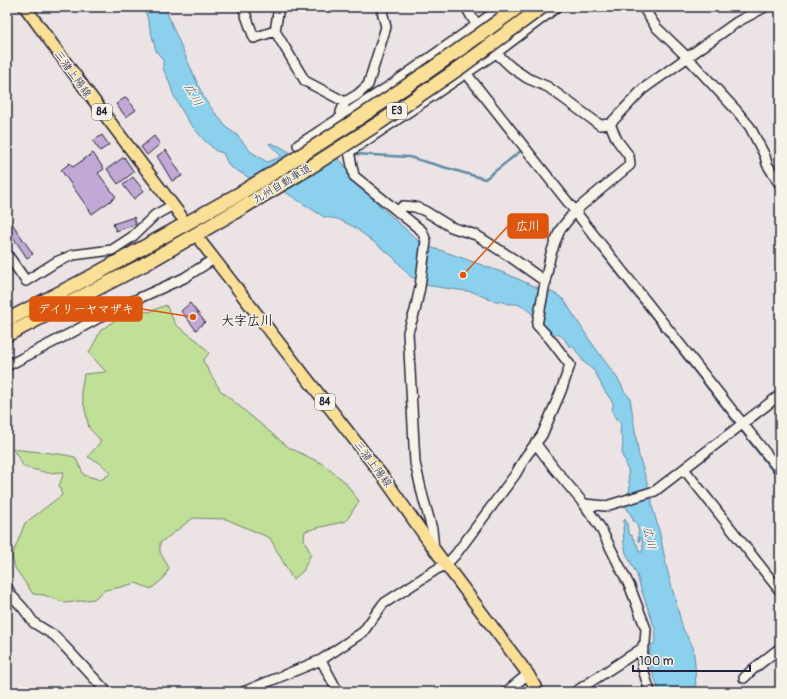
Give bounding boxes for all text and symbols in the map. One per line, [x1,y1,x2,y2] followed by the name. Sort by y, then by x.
[52,48,94,100] street label: 三潴上陽線
[181,81,205,109] water label: 広川
[387,103,407,119] road number: E3
[92,104,112,120] road number: 84
[250,161,314,207] street label: 九州自動車道
[508,214,548,238] callout: 広川
[516,219,540,234] text: 広川
[30,297,142,321] callout: デイリーヤマザキ
[38,302,134,317] text: デイリーヤマザキ
[221,313,273,329] district label: 大字広川
[315,394,335,410] road number: 84
[351,438,395,490] street label: 三潴上陽線
[639,525,659,551] water label: 広川
[633,647,750,673] scale bar
[639,654,674,669] text: 100 m

